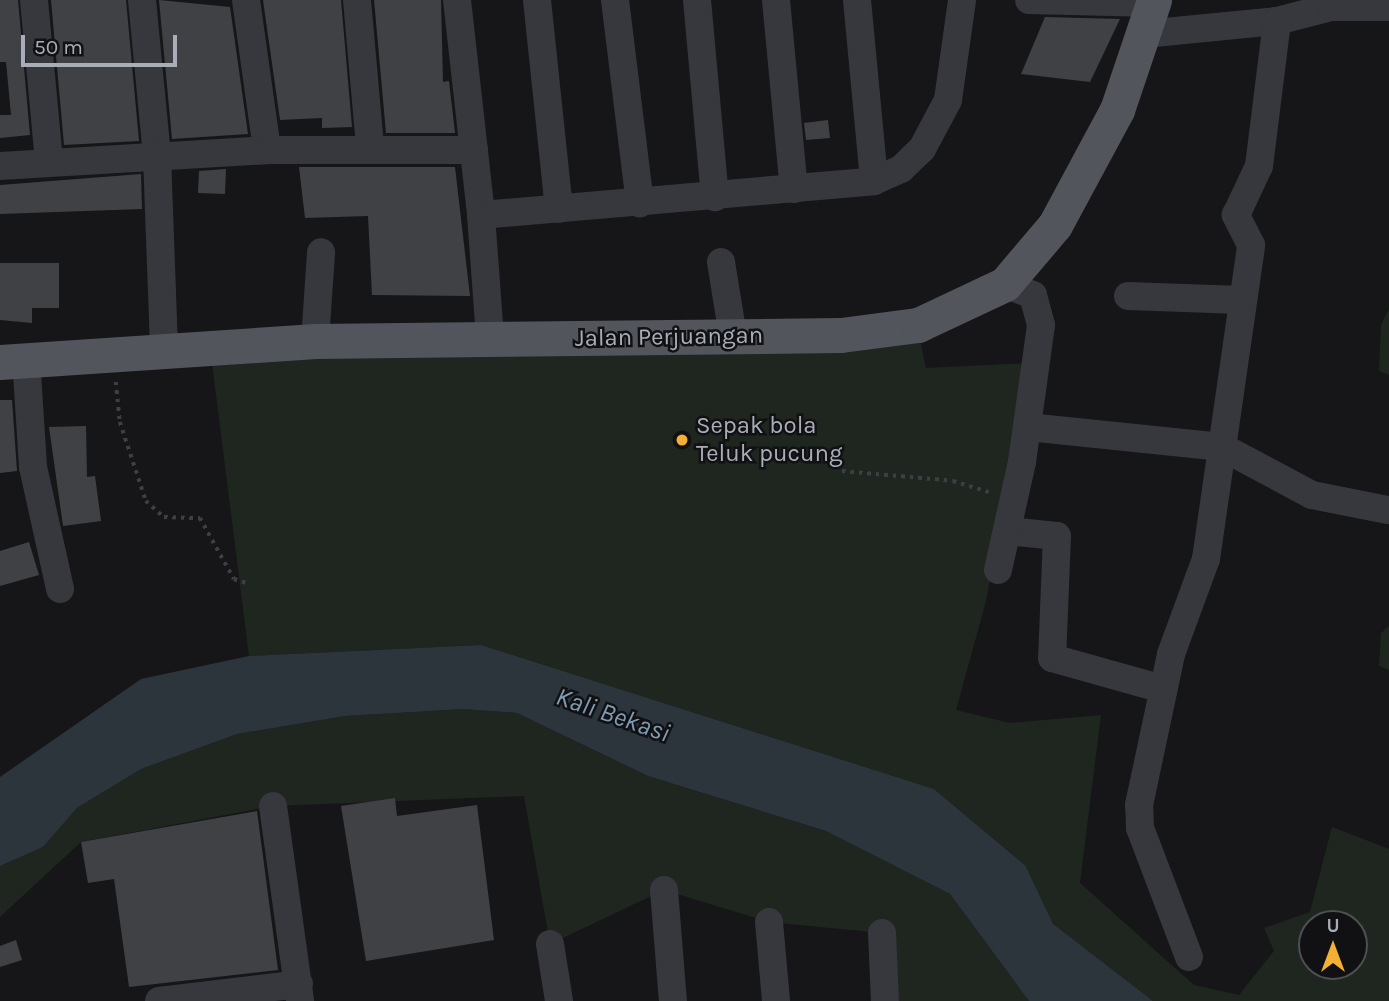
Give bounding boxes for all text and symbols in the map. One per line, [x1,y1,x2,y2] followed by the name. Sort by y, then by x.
[24,21,180,65] scale bar
[34,35,83,59] text: 50 m
[575,321,763,353] street label: Jalan Perjuangan
[696,412,843,468] place label: Sepak bola Teluk pucung
[674,432,690,448] marker: Sepak bola Teluk pucung
[552,681,674,749] water label: Kali Bekasi
[1298,910,1368,980] north arrow
[1326,915,1340,937] text: U

